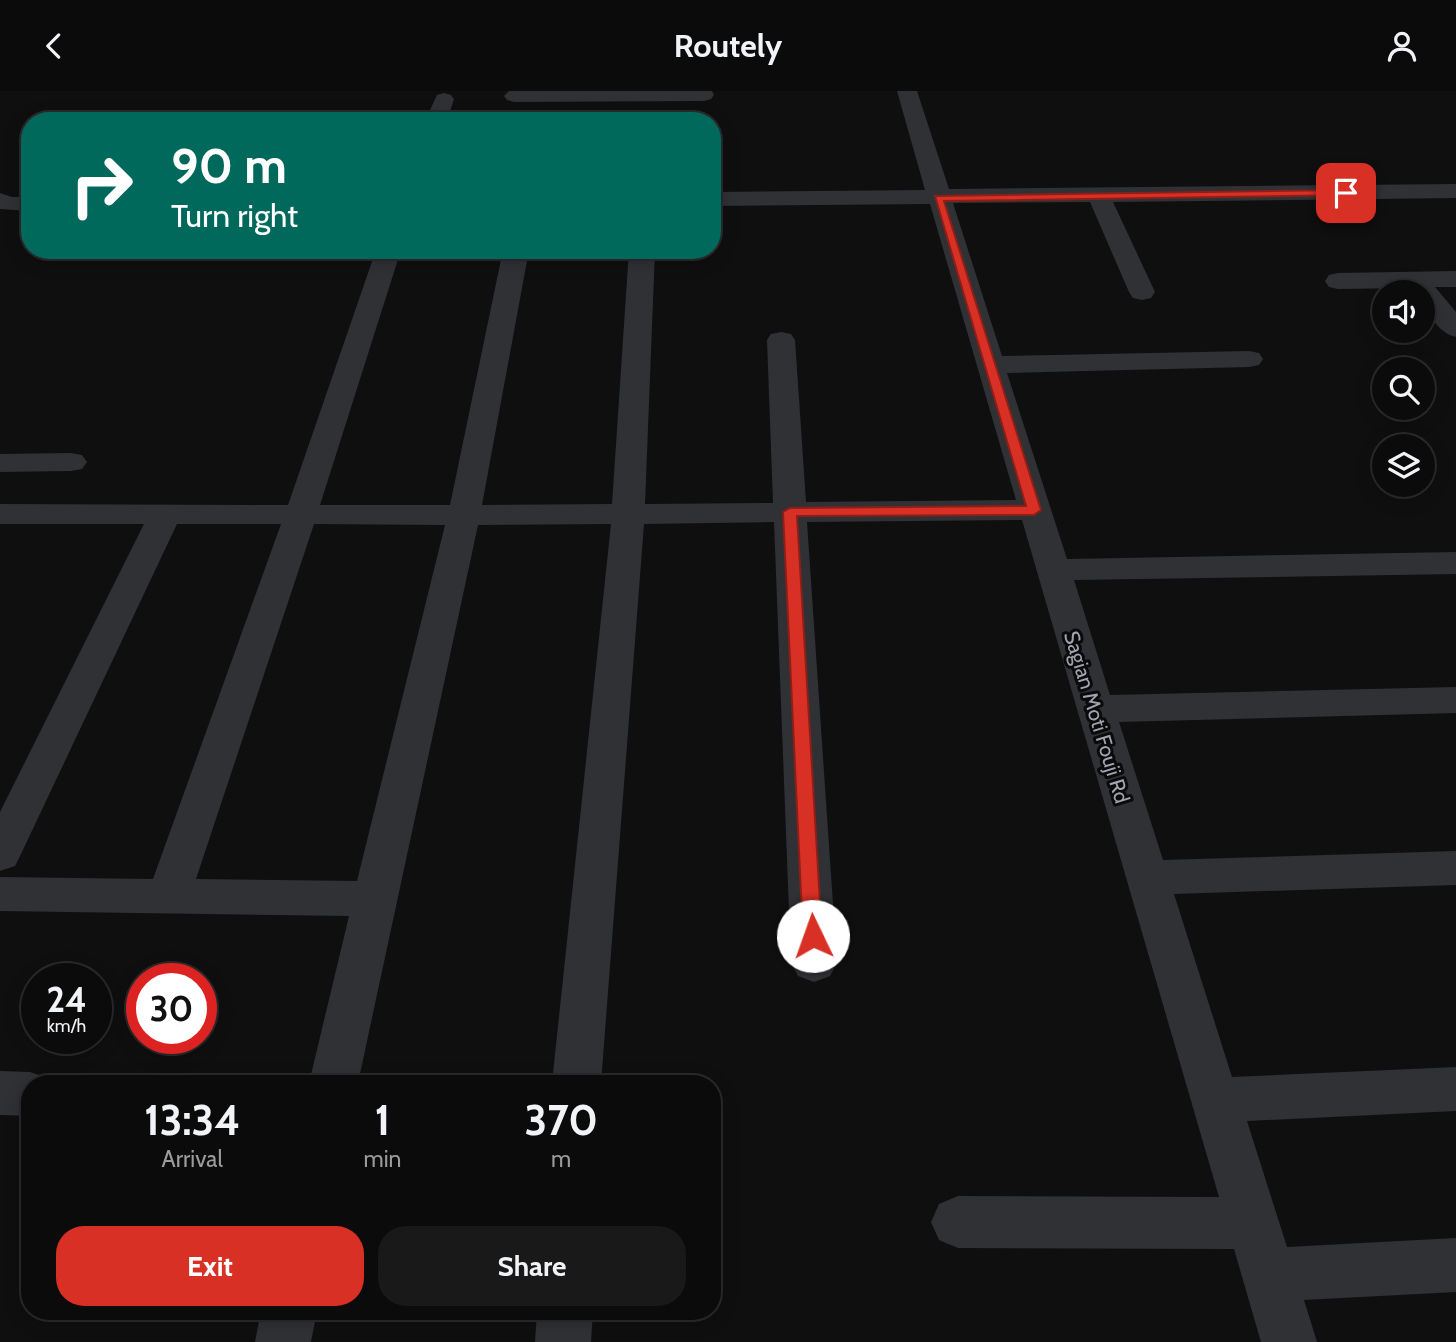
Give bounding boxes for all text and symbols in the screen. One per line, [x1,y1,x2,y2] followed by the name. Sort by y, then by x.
[674,26,782,65] text: Routely
[35,27,73,65] icon: back
[1383,27,1421,65] icon: person
[171,136,287,195] text: 90 m
[56,140,147,231] icon: right
[1316,163,1376,223] pin
[1327,174,1365,212] icon: arrive
[171,196,298,235] text: Turn right
[1372,280,1435,497] map controls
[1372,280,1435,343] button: sound
[1372,357,1435,420] button: search
[1372,434,1435,497] button: layers
[1058,628,1135,806] street label: Sagian Moti Fouji Rd
[776,899,850,973] position arrow
[126,963,217,1054] speed limit sign: 30
[46,978,87,1021] text: 24
[47,1015,86,1037] text: km/h
[144,1094,240,1146] text: 13:34
[375,1094,390,1146] text: 1
[525,1094,598,1146] text: 370
[162,1145,223,1173] text: Arrival
[363,1145,401,1173] text: min
[551,1145,571,1173] text: m
[56,1226,364,1306] button: Exit
[378,1226,686,1306] button: Share

